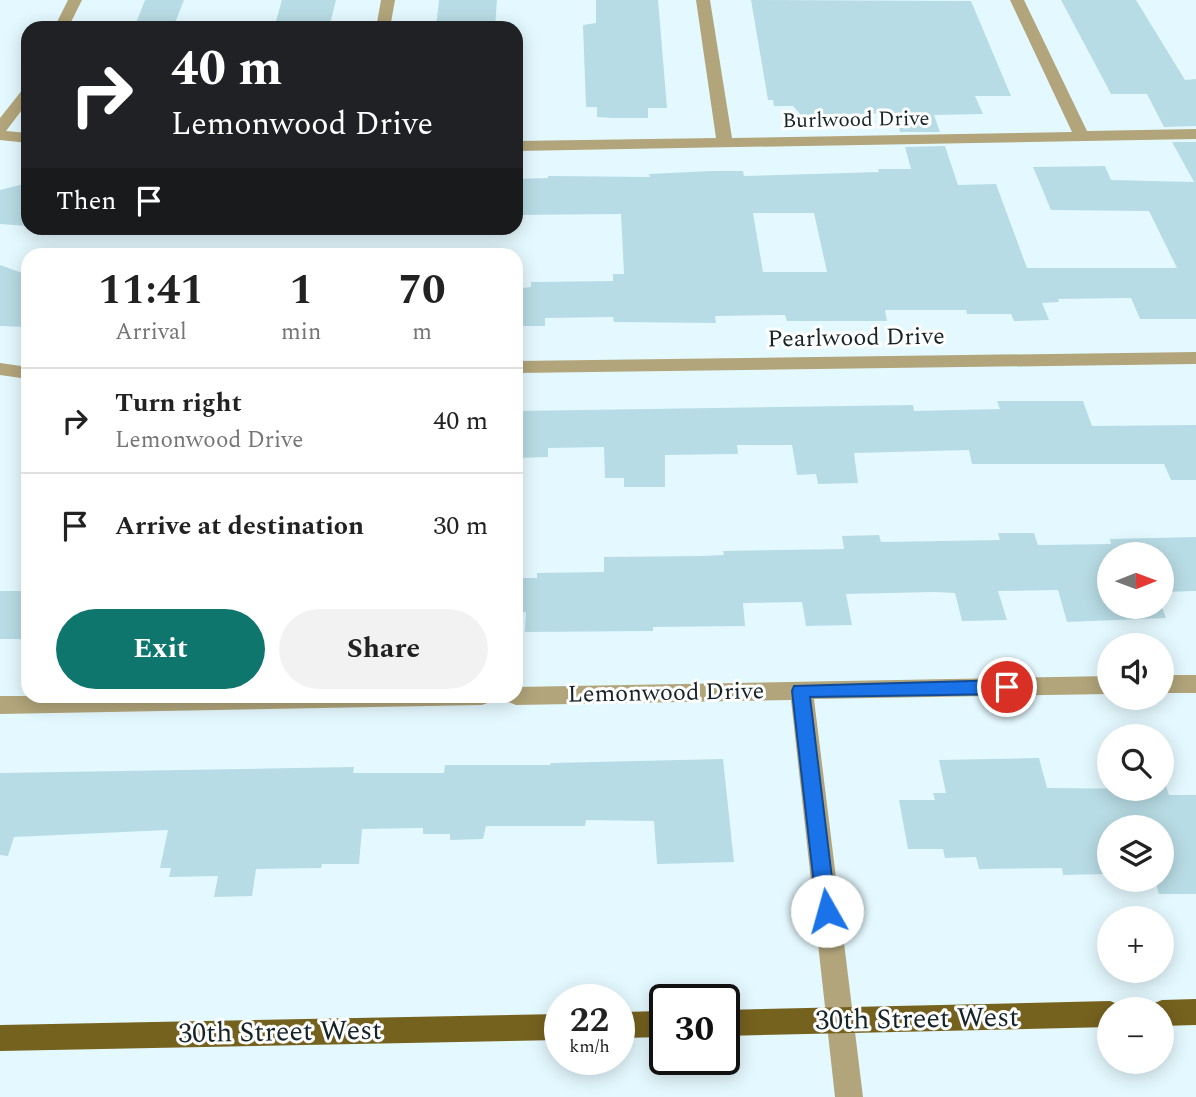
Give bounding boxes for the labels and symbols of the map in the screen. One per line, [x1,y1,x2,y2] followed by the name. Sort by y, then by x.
[782,103,930,137] street label: Burlwood Drive
[767,318,945,358] street label: Pearlwood Drive
[1097,542,1174,620] north arrow
[977,657,1037,717] pin
[567,673,765,713] street label: Lemonwood Drive
[790,874,864,948] position arrow
[649,984,740,1075] speed limit sign: 30
[815,996,1019,1042] street label: 30th Street West
[178,1009,382,1055] street label: 30th Street West

